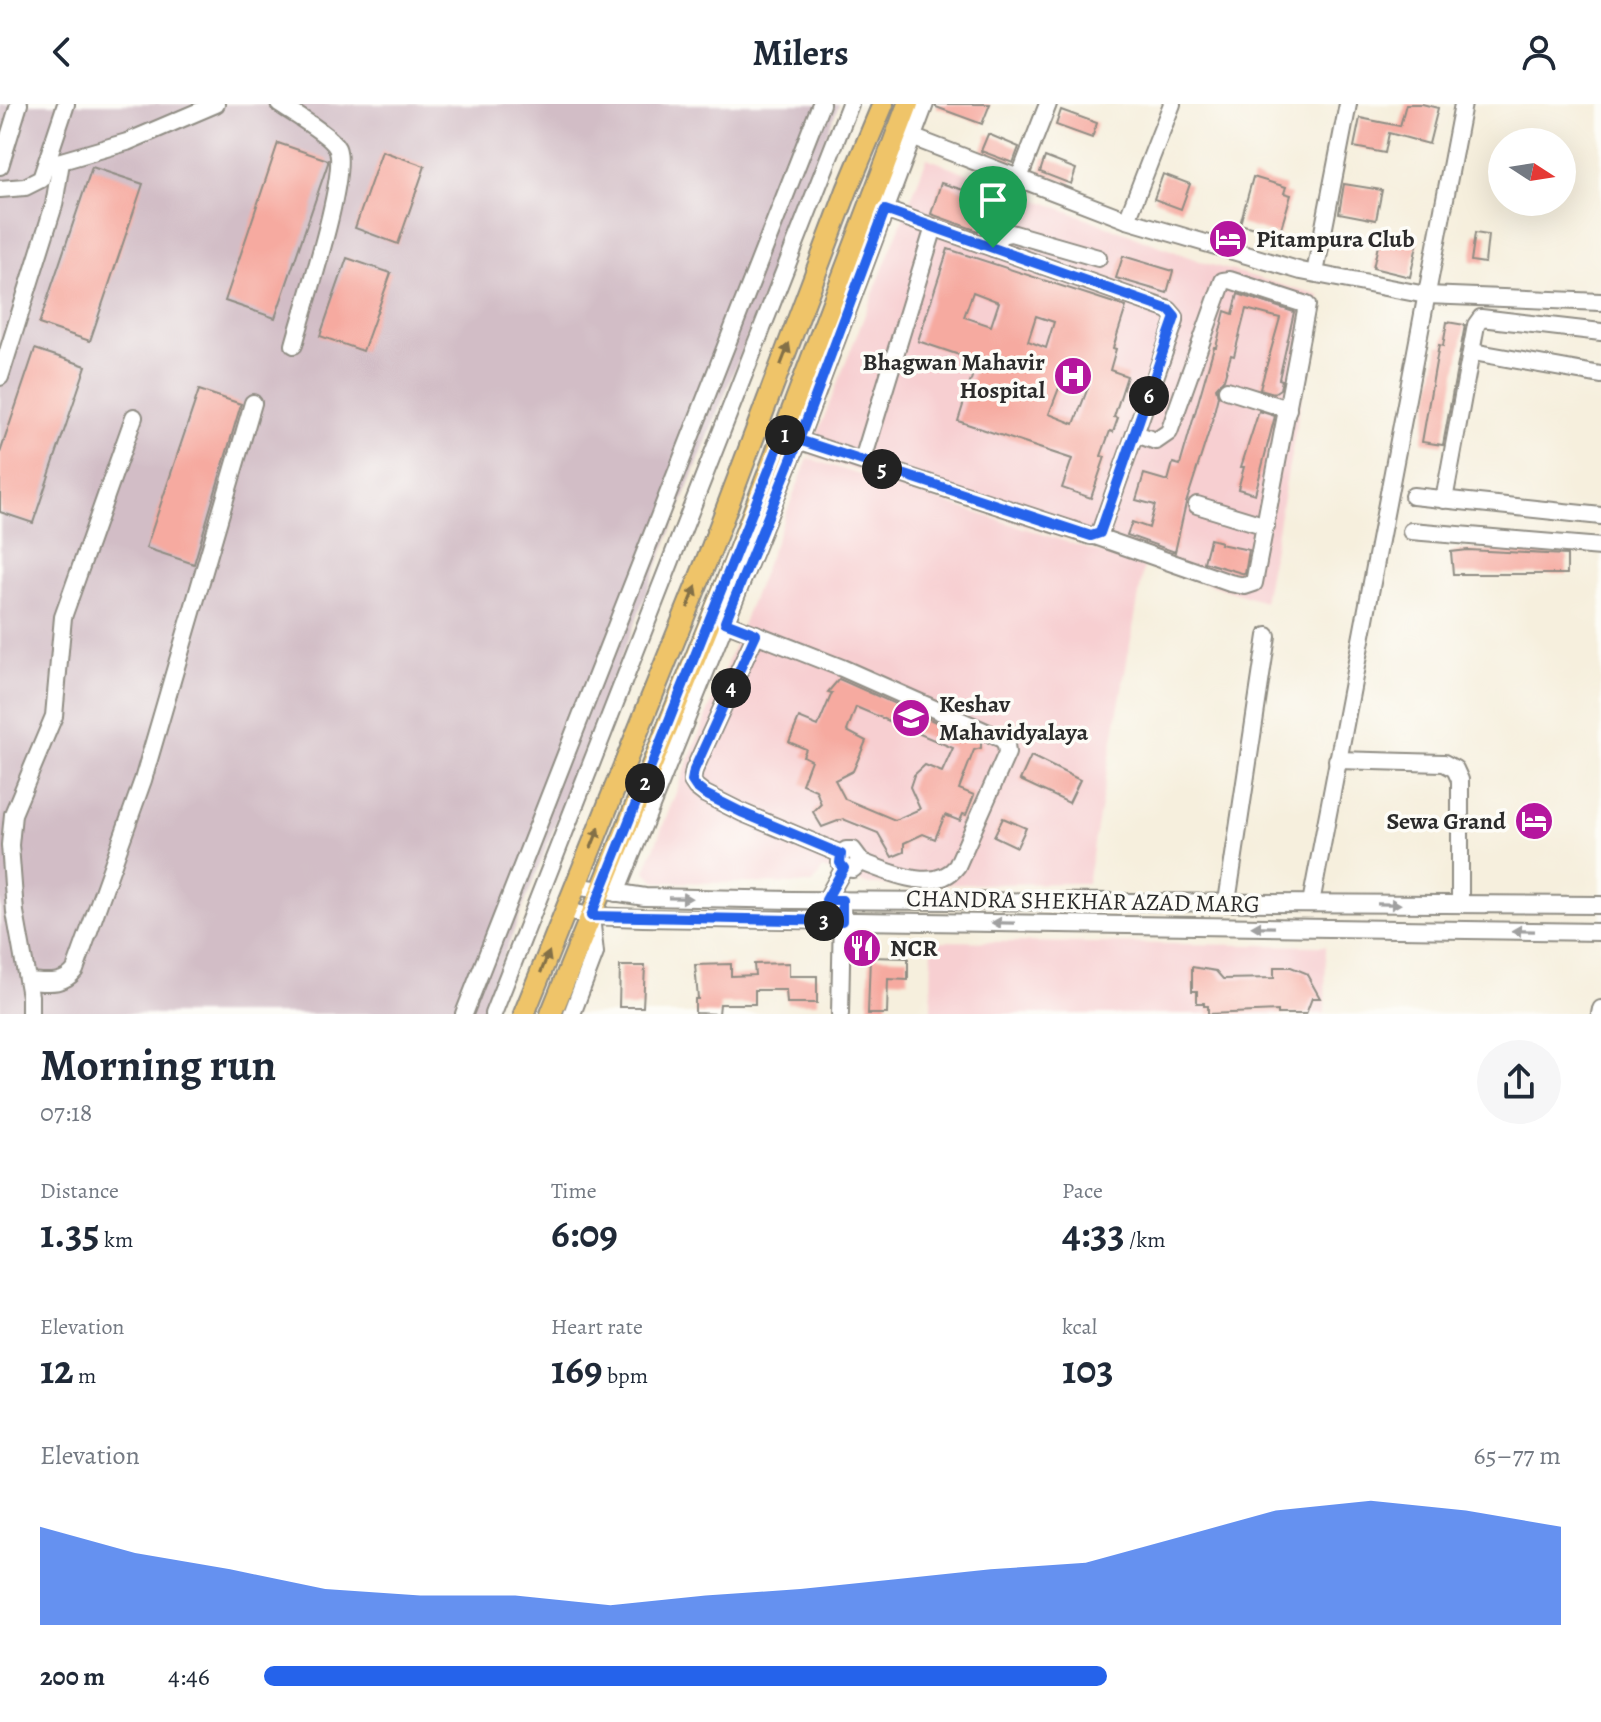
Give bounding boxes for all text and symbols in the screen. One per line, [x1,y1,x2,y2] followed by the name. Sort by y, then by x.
[752,28,849,77] text: Milers
[40,30,84,74] icon: back
[1517,30,1561,74] icon: person
[1488,128,1576,216] north arrow
[1488,128,1576,216] map controls
[959,166,1027,248] pin
[971,178,1015,222] icon: arrive
[1207,218,1249,260] hotel icon: Pitampura Club
[1256,223,1414,255] place label: Pitampura Club
[779,342,792,366] one-way arrow
[863,346,1046,406] place label: Bhagwan Mahavir Hospital
[1052,355,1094,397] hospital icon: Bhagwan Mahavir Hospital
[1129,376,1169,416] pin: 6
[1144,381,1154,411] text: 6
[765,415,805,455] pin: 1
[781,420,789,450] text: 1
[862,449,902,489] pin: 5
[877,454,887,484] text: 5
[686,585,699,609] one-way arrow
[711,668,751,708] pin: 4
[726,673,736,703] text: 4
[939,688,1089,748] place label: Keshav Mahavidyalaya
[890,697,932,739] school or university icon: Keshav Mahavidyalaya
[625,763,665,803] pin: 2
[640,768,650,798] text: 2
[1513,800,1555,842] hotel icon: Sewa Grand
[1386,805,1506,837] place label: Sewa Grand
[588,826,601,850] one-way arrow
[906,882,1260,920] street label: CHANDRA SHEKHAR AZAD MARG
[668,891,693,904] one-way arrow
[1377,897,1402,910] one-way arrow
[804,901,844,941] pin: 3
[819,906,829,936] text: 3
[990,917,1015,930] one-way arrow
[1250,921,1275,933] one-way arrow
[1510,925,1535,937] one-way arrow
[841,927,883,969] restaurant icon: NCR
[890,932,938,964] place label: NCR
[539,950,552,974] one-way arrow
[40,1035,276,1095] text: Morning run
[1477,1040,1561,1124] button: share
[40,1095,92,1130] text: 07:18
[40,1176,119,1206] text: Distance
[551,1176,597,1206] text: Time
[1062,1176,1103,1206] text: Pace
[40,1206,100,1261] text: 1.35
[551,1206,618,1261] text: 6:09
[1062,1206,1125,1261] text: 4:33
[100,1225,133,1255] text: km
[1125,1225,1166,1255] text: /km
[40,1312,124,1342] text: Elevation
[551,1312,643,1342] text: Heart rate
[1062,1312,1097,1342] text: kcal
[40,1342,74,1397] text: 12
[551,1342,603,1397] text: 169
[1062,1342,1114,1397] text: 103
[74,1361,96,1391] text: m
[603,1361,648,1391] text: bpm
[40,1438,140,1473] text: Elevation
[1473,1438,1561,1473] text: 65–77 m
[40,1659,105,1694] text: 200 m
[168,1659,210,1694] text: 4:46

